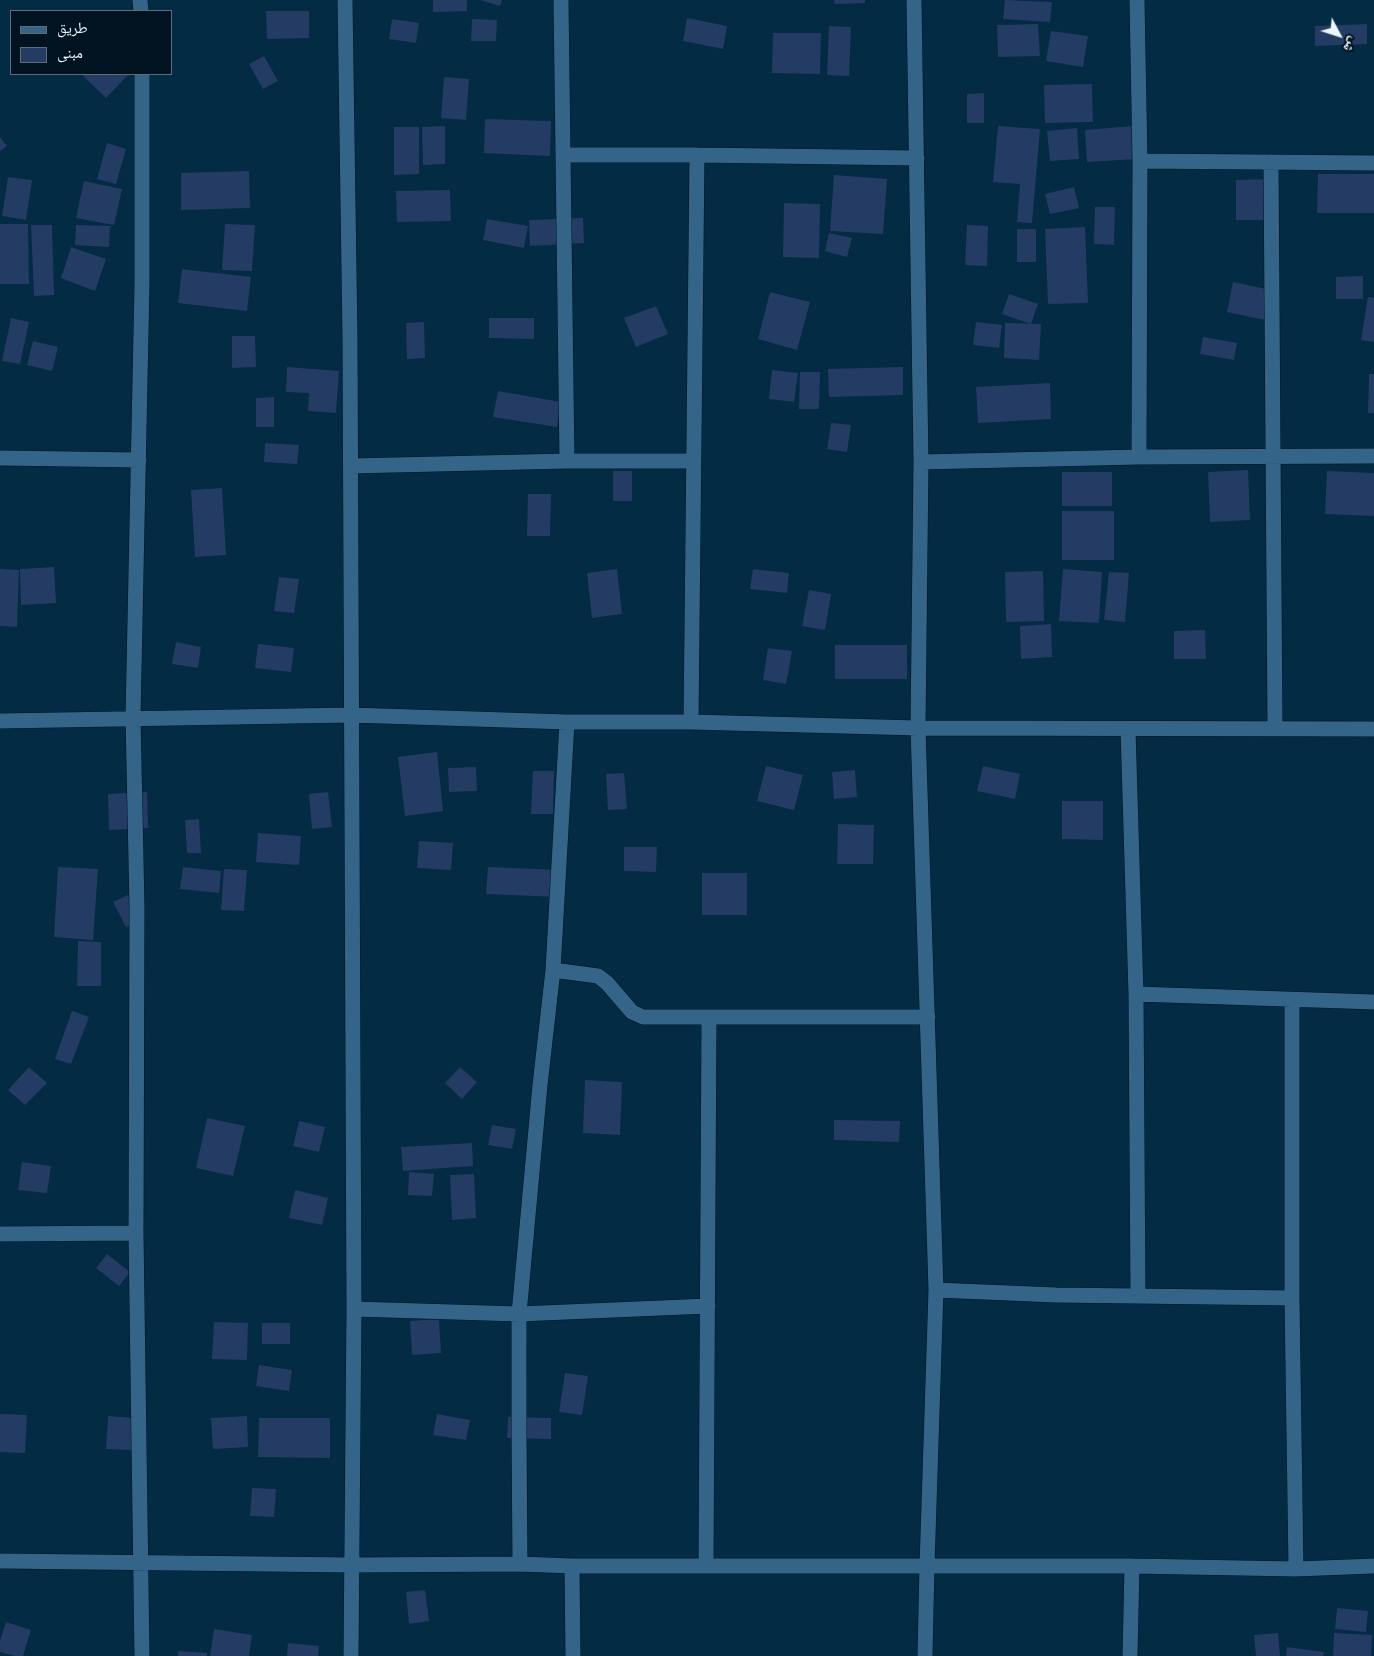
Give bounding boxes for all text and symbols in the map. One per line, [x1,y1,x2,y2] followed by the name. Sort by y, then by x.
[10,10,172,75] legend
[1314,10,1364,60] north arrow
[57,19,88,37] text: طريق
[1340,34,1362,56] text: ش
[57,44,83,62] text: مبنى

